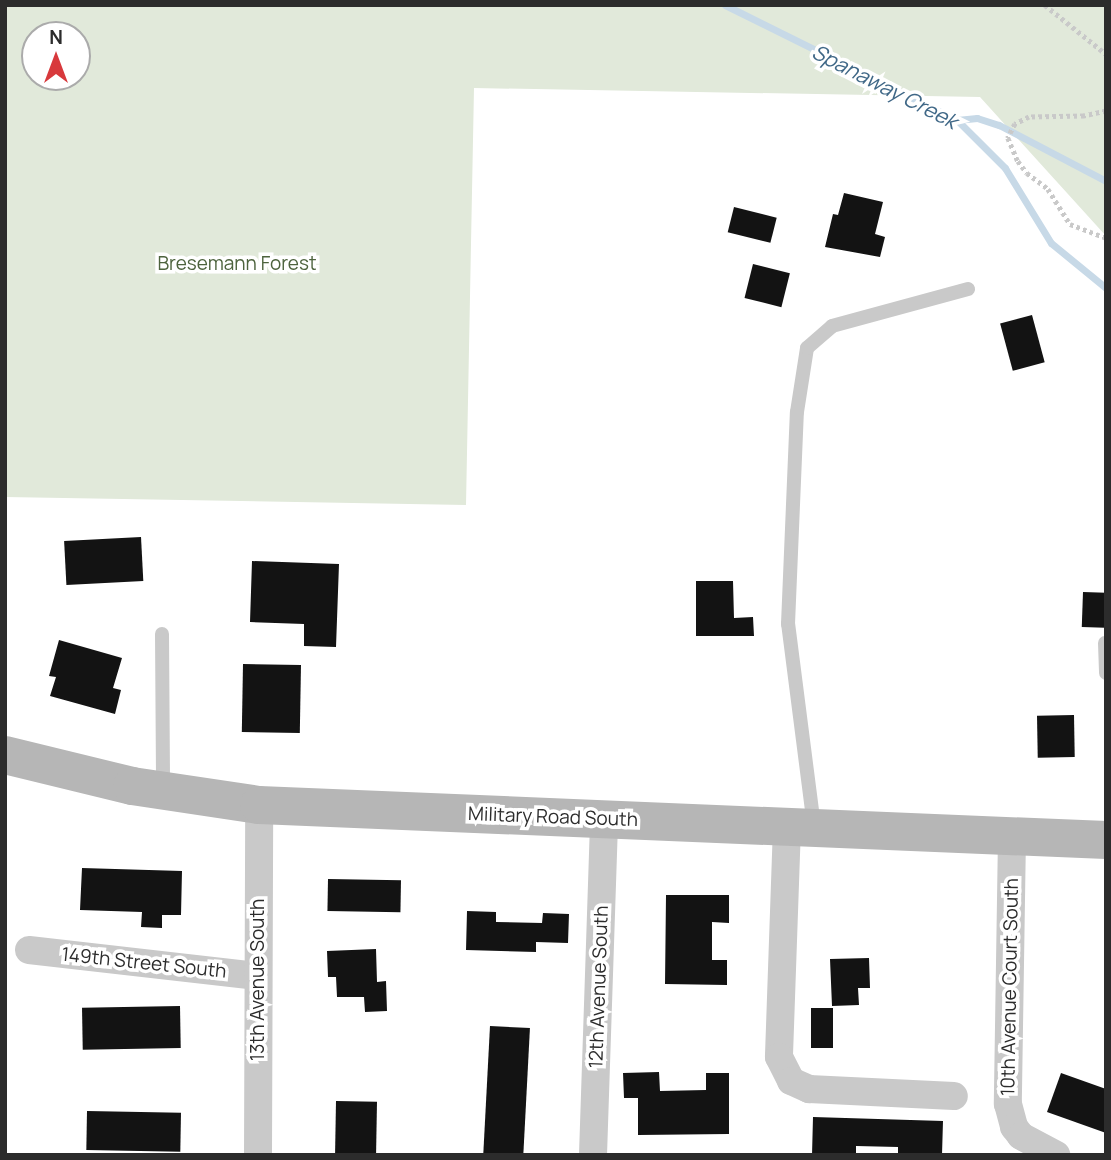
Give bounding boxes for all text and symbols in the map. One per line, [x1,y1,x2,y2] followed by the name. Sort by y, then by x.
[21,21,91,91] north arrow
[49,24,63,50] text: N
[808,38,962,134] water label: Spanaway Creek
[157,253,317,275] park label: Bresemann Forest
[468,803,638,831] street label: Military Road South
[997,878,1023,1096] street label: 10th Avenue Court South
[247,899,269,1061] street label: 13th Avenue South
[585,905,613,1069] street label: 12th Avenue South
[60,943,228,983] street label: 149th Street South

